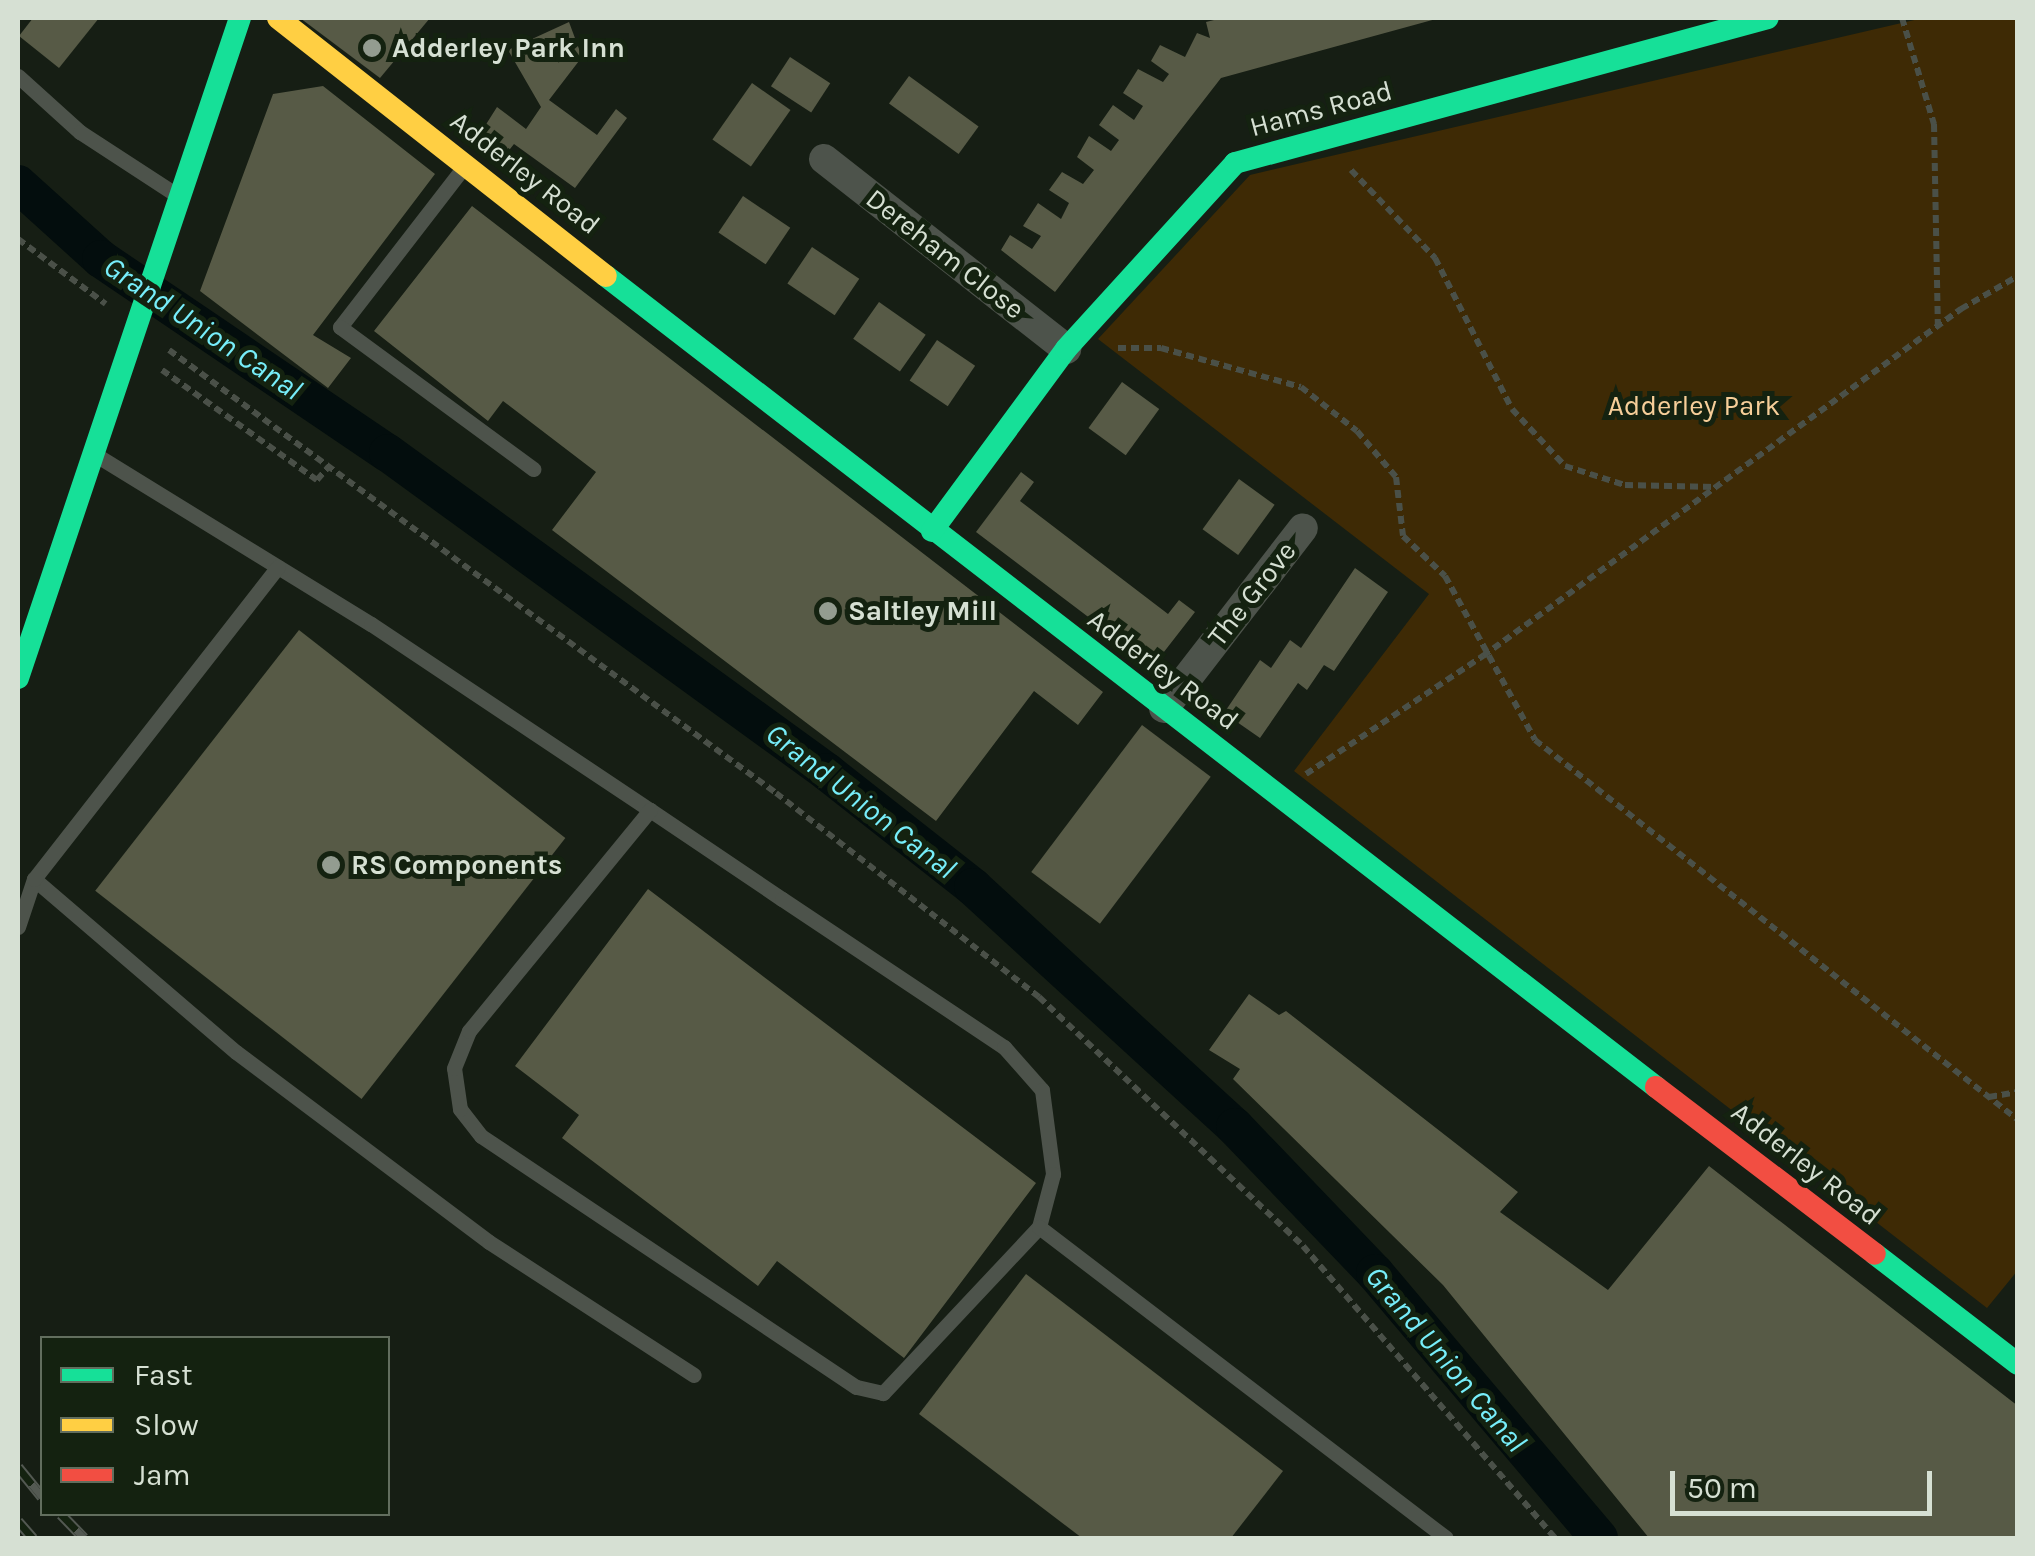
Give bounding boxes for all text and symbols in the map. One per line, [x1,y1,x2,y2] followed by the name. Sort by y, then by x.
[392,31,625,65] place label: Adderley Park Inn
[361,37,383,59] marker: Adderley Park Inn
[1246,74,1396,144] street label: Hams Road
[444,104,606,242] street label: Adderley Road
[859,182,1031,326] street label: Dereham Close
[97,248,309,408] water label: Grand Union Canal
[1608,389,1780,423] park label: Adderley Park
[1201,535,1303,653] street label: The Grove
[848,594,997,628] place label: Saltley Mill
[817,600,839,622] marker: Saltley Mill
[1081,602,1245,738] street label: Adderley Road
[759,715,963,887] water label: Grand Union Canal
[351,848,563,882] place label: RS Components
[320,854,342,876] marker: RS Components
[1725,1095,1887,1233] street label: Adderley Road
[1358,1259,1534,1459] water label: Grand Union Canal
[40,1336,390,1516] legend
[134,1357,193,1393] text: Fast
[134,1407,199,1443] text: Slow
[1675,1451,1938,1513] scale bar
[134,1457,191,1493] text: Jam
[1687,1470,1757,1506] text: 50 m

